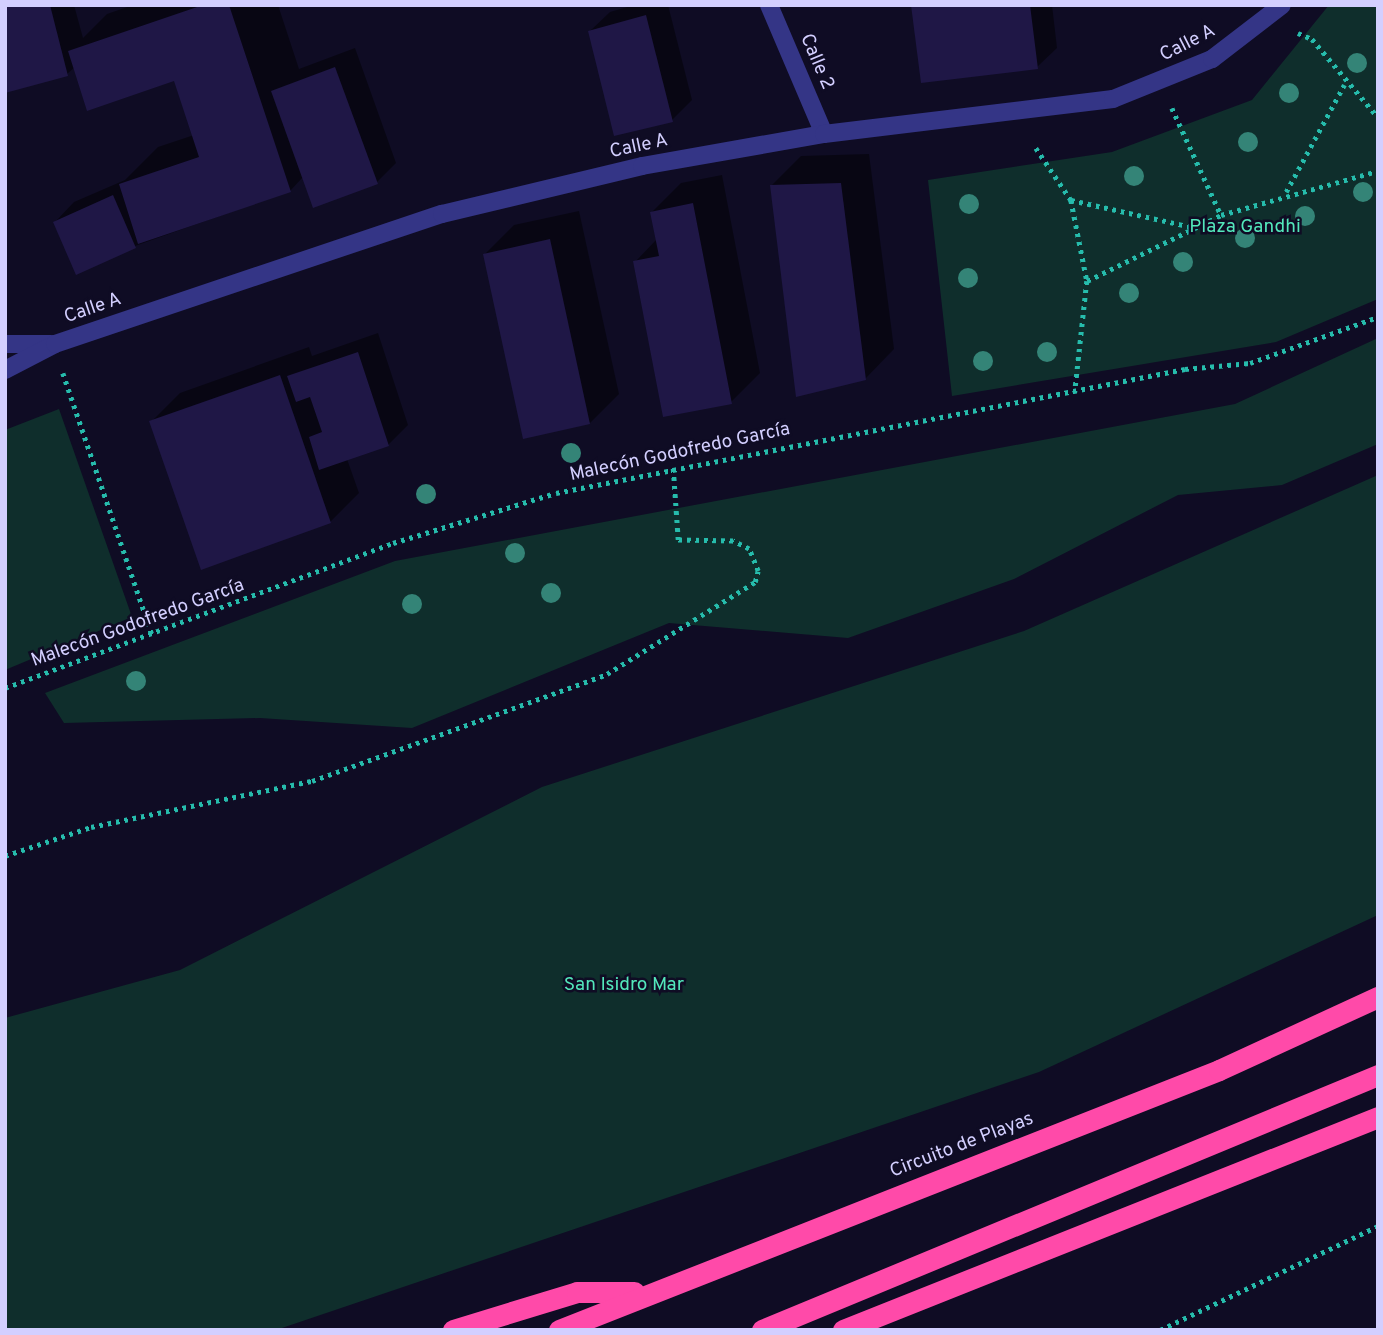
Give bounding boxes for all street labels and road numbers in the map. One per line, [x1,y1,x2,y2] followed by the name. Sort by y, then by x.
[1156,20,1220,68] street label: Calle A
[794,31,838,93] street label: Calle 2
[607,130,671,164] street label: Calle A
[61,288,125,330] street label: Calle A
[568,418,792,488] street label: Malecón Godofredo García
[28,575,248,673] street label: Malecón Godofredo García
[887,1108,1037,1184] street label: Circuito de Playas

